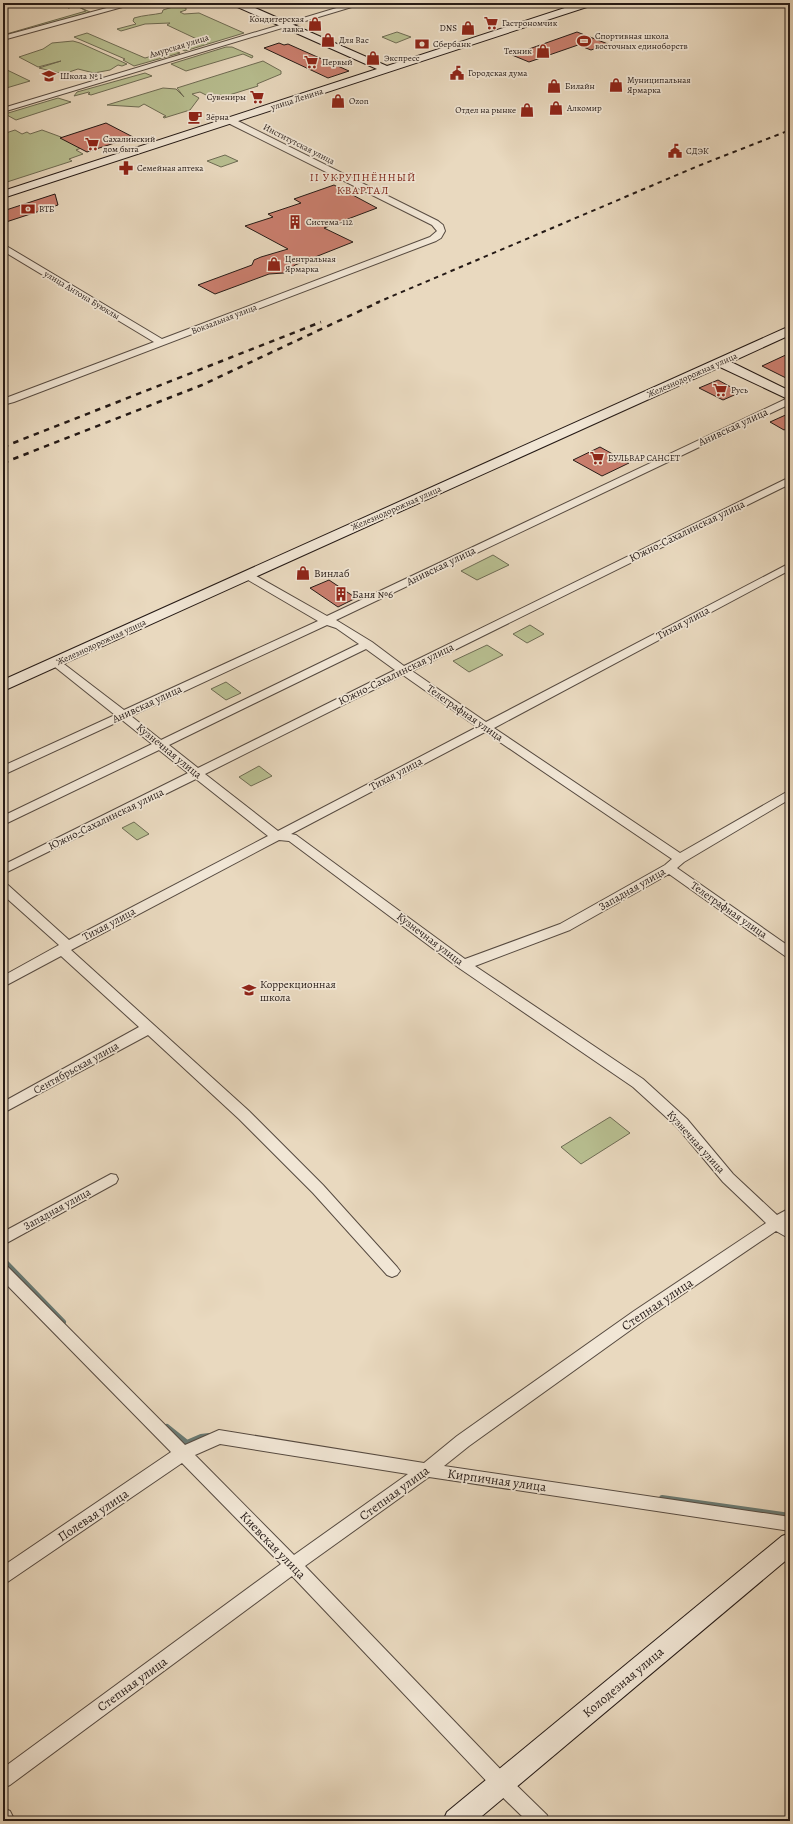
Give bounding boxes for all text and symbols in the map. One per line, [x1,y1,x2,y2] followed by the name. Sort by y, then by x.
[249,13,305,35] place label: Кондитерская лавка
[483,15,499,31] supermarket icon: Гастрономчик
[307,16,323,32] shop icon: Кондитерская лавка
[502,17,558,29] place label: Гастрономчик
[460,20,476,36] shop icon: DNS
[439,22,457,34] place label: DNS
[595,30,688,52] place label: Спортивная школа восточных единоборств
[147,31,211,61] street label: Амурская улица
[320,32,336,48] shop icon: Для Вас
[576,33,592,49] sports icon: Спортивная школа восточных единоборств
[339,34,369,46] place label: Для Вас
[414,36,430,52] bank icon: Сбербанк
[433,38,471,50] place label: Сбербанк
[535,43,551,59] shop icon: Техник
[504,45,532,57] place label: Техник
[365,50,381,66] shop icon: Экспресс
[384,52,420,64] place label: Экспресс
[303,54,319,70] supermarket icon: Первый
[322,56,353,68] place label: Первый
[449,65,465,81] public building icon: Городская дума
[468,67,528,79] place label: Городская дума
[41,68,57,84] school or university icon: Школа № 1
[60,70,102,82] place label: Школа № 1
[627,74,691,96] place label: Муниципальная Ярмарка
[608,77,624,93] shop icon: Муниципальная Ярмарка
[546,78,562,94] shop icon: Билайн
[565,80,595,92] place label: Билайн
[268,85,326,113] street label: улица Ленина
[249,89,265,105] supermarket icon: Сувениры
[207,91,246,103] place label: Сувениры
[330,93,346,109] shop icon: Ozon
[349,95,369,107] place label: Ozon
[548,100,564,116] shop icon: Алкомир
[519,102,535,118] shop icon: Отдел на рынке
[566,102,602,114] place label: Алкомир
[455,104,516,116] place label: Отдел на рынке
[187,109,203,125] cafe icon: Зёрна
[206,111,230,123] place label: Зёрна
[261,121,338,168] street label: Институтская улица
[102,133,155,155] place label: Сахалинский дом быта
[84,136,100,152] supermarket icon: Сахалинский дом быта
[667,143,683,159] public building icon: СДЭК
[686,145,709,157] place label: СДЭК
[118,160,134,176] pharmacy icon: Семейная аптека
[137,162,204,174] place label: Семейная аптека
[310,170,416,198] district label: II УКРУПНЁННЫЙ КВАРТАЛ
[20,201,36,217] bank icon: ВТБ
[39,203,54,215] place label: ВТБ
[287,214,303,230] building icon: Система-112
[306,216,353,228] place label: Система-112
[285,253,336,275] place label: Центральная Ярмарка
[266,256,282,272] shop icon: Центральная Ярмарка
[41,267,122,322] street label: улица Антона Буюклы
[189,301,259,337] street label: Вокзальная улица
[645,349,740,400] street label: Железнодорожная улица
[712,382,728,398] supermarket icon: Русь
[731,384,748,396] place label: Русь
[695,404,771,450] street label: Анивская улица
[589,450,605,466] supermarket icon: БУЛЬВАР САНСЕТ
[608,452,680,464] place label: БУЛЬВАР САНСЕТ
[349,482,444,533] street label: Железнодорожная улица
[627,496,748,566] street label: Южно-Сахалинская улица
[403,542,479,590] street label: Анивская улица
[295,565,311,581] shop icon: Винлаб
[314,566,350,581] place label: Винлаб
[333,586,349,602] building icon: Баня №6
[352,587,393,602] place label: Баня №6
[654,602,713,643] street label: Тихая улица
[54,616,149,668] street label: Железнодорожная улица
[336,639,457,709] street label: Южно-Сахалинская улица
[109,681,185,727] street label: Анивская улица
[424,681,507,745] street label: Телеграфная улица
[133,720,206,783] street label: Кузнечная улица
[367,753,426,794] street label: Тихая улица
[46,784,167,854] street label: Южно-Сахалинская улица
[596,863,669,914] street label: Западная улица
[688,878,771,942] street label: Телеграфная улица
[80,903,139,944] street label: Тихая улица
[393,909,467,970] street label: Кузнечная улица
[260,977,336,1005] place label: Коррекционная школа
[241,982,257,998] school or university icon: Коррекционная школа
[31,1038,122,1098] street label: Сентябрьская улица
[664,1107,729,1177] street label: Кузнечная улица
[21,1184,94,1234] street label: Западная улица
[618,1274,696,1334] street label: Степная улица
[355,1462,433,1524] street label: Степная улица
[447,1465,547,1495] street label: Кирпичная улица
[54,1485,132,1545] street label: Полевая улица
[236,1507,310,1583] street label: Киевская улица
[579,1643,667,1721] street label: Колодезная улица
[93,1653,171,1715] street label: Степная улица

